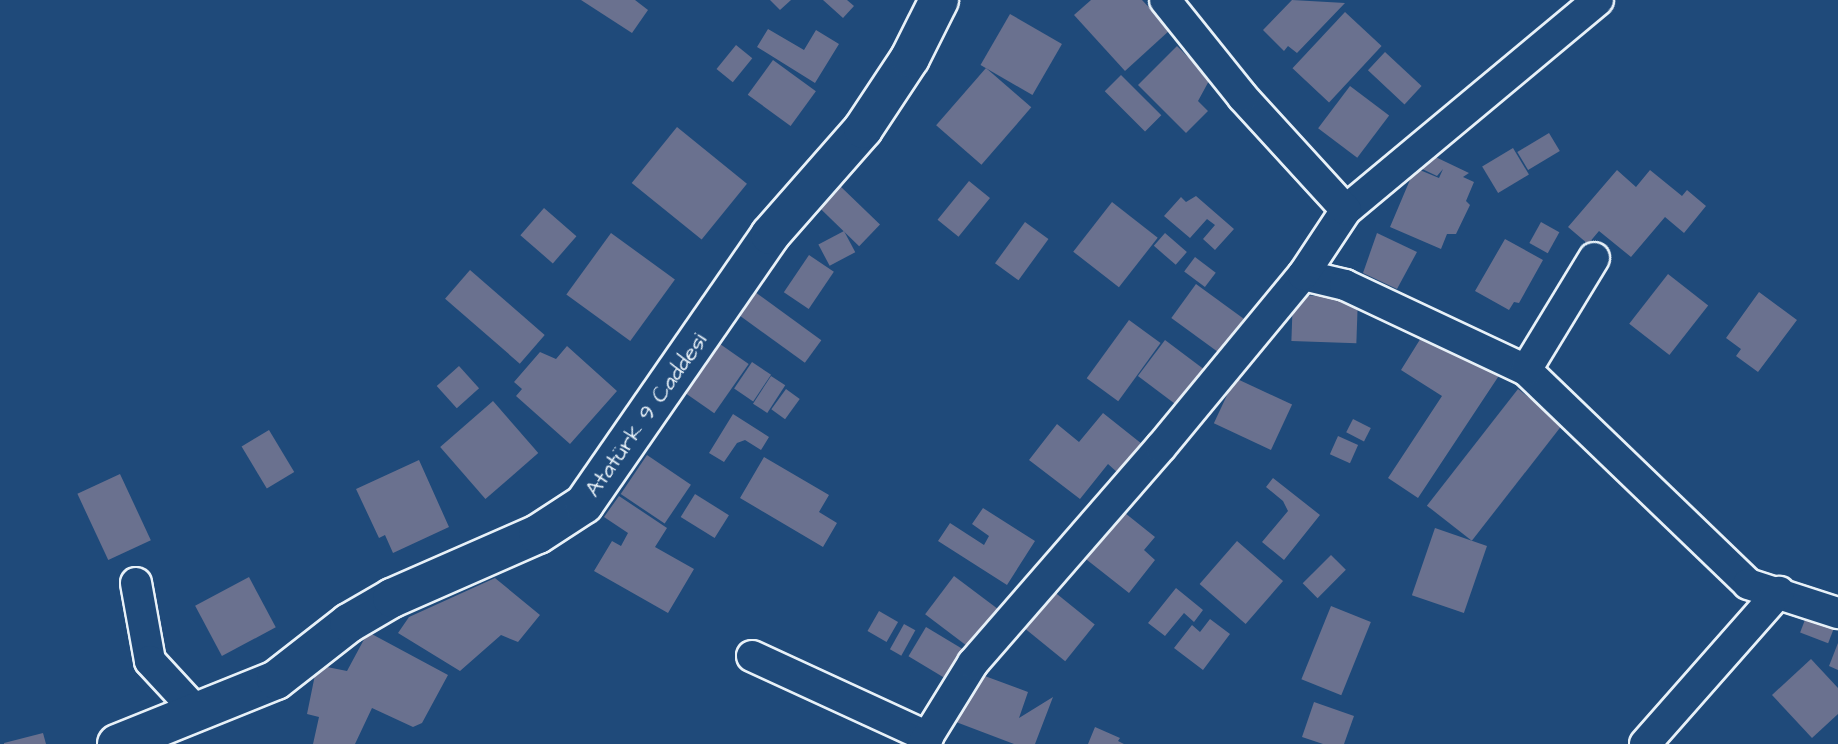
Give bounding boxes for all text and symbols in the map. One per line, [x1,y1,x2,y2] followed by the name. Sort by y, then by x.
[579,328,713,502] street label: Atatürk 9 Caddesi

